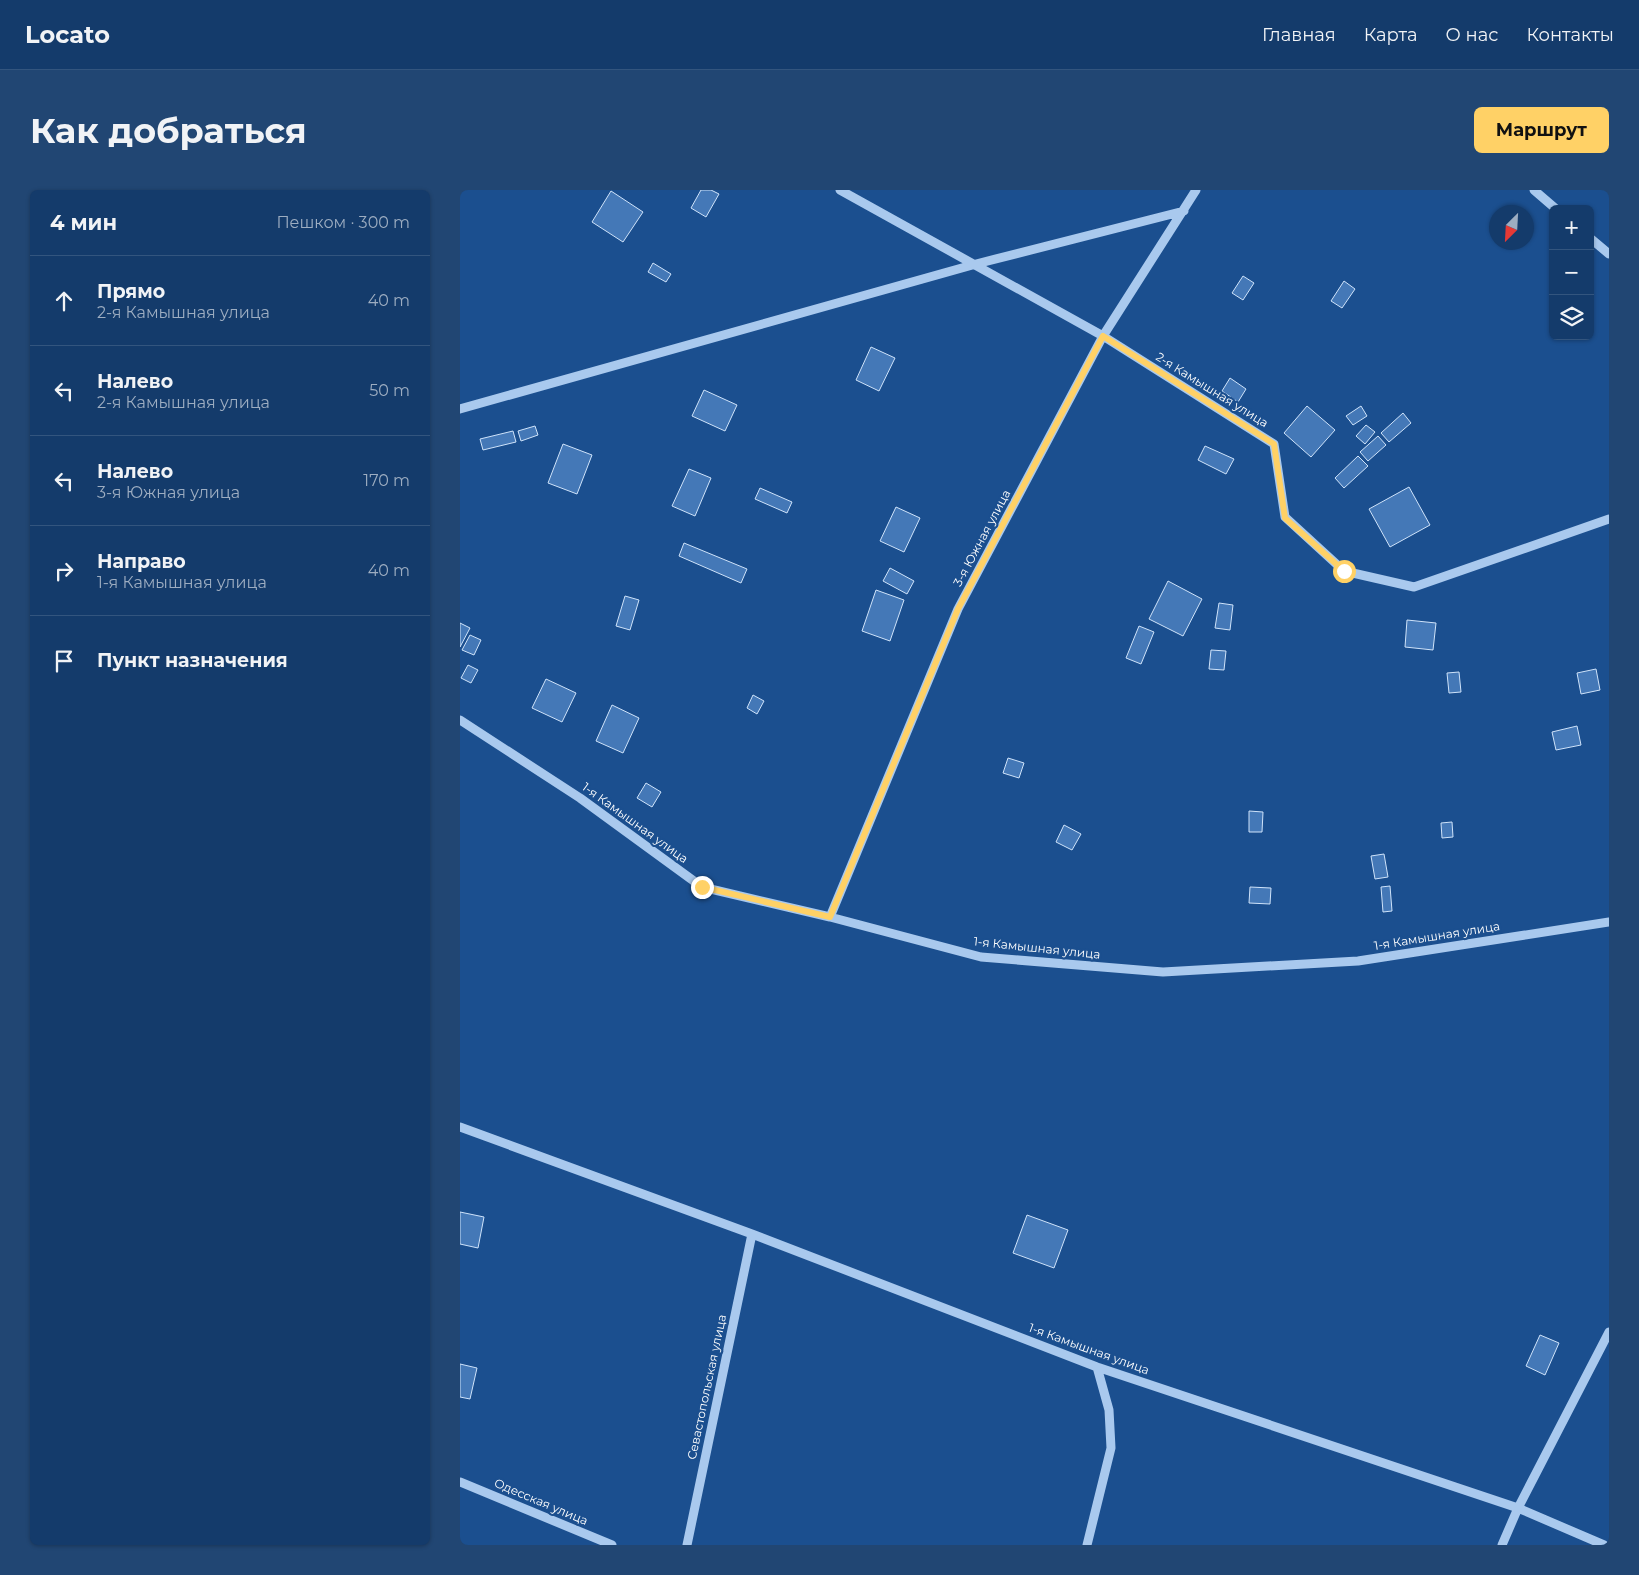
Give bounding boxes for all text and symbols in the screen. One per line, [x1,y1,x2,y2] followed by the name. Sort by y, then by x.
[25,20,110,49] text: Locato
[1262,24,1336,46] text: Главная
[1364,24,1418,46] text: Карта
[1446,24,1498,46] text: О нас
[1526,24,1614,46] text: Контакты
[1474,107,1609,153] button: Маршрут
[30,109,307,152] text: Как добраться
[1489,205,1534,250] north arrow
[1549,205,1594,340] map controls
[1549,205,1594,250] button: +
[50,210,117,235] text: 4 мин
[276,213,410,232] text: Пешком · 300 m
[1549,250,1594,295] button: −
[97,280,165,303] text: Прямо
[50,287,78,315] icon: ahead
[368,291,410,310] text: 40 m
[1549,295,1594,340] button: layers
[97,303,270,322] text: 2-я Камышная улица
[1153,349,1271,430] street label: 2-я Камышная улица
[97,370,173,393] text: Налево
[50,377,78,405] icon: left
[369,381,410,400] text: 50 m
[97,393,270,412] text: 2-я Камышная улица
[97,460,173,483] text: Налево
[50,467,78,495] icon: left
[363,471,410,490] text: 170 m
[97,483,240,502] text: 3-я Южная улица
[950,487,1013,589] street label: 3-я Южная улица
[97,550,186,573] text: Направо
[50,557,78,585] icon: right
[1333,560,1356,583] route start
[368,561,410,580] text: 40 m
[97,573,267,592] text: 1-я Камышная улица
[50,647,78,675] icon: arrive
[97,649,288,672] text: Пункт назначения
[579,779,691,866] street label: 1-я Камышная улица
[691,876,714,899] route end
[1373,918,1501,953] street label: 1-я Камышная улица
[973,933,1101,962] street label: 1-я Камышная улица
[684,1313,729,1461] street label: Севастопольская улица
[1027,1320,1152,1377] street label: 1-я Камышная улица
[492,1475,590,1528] street label: Одесская улица

